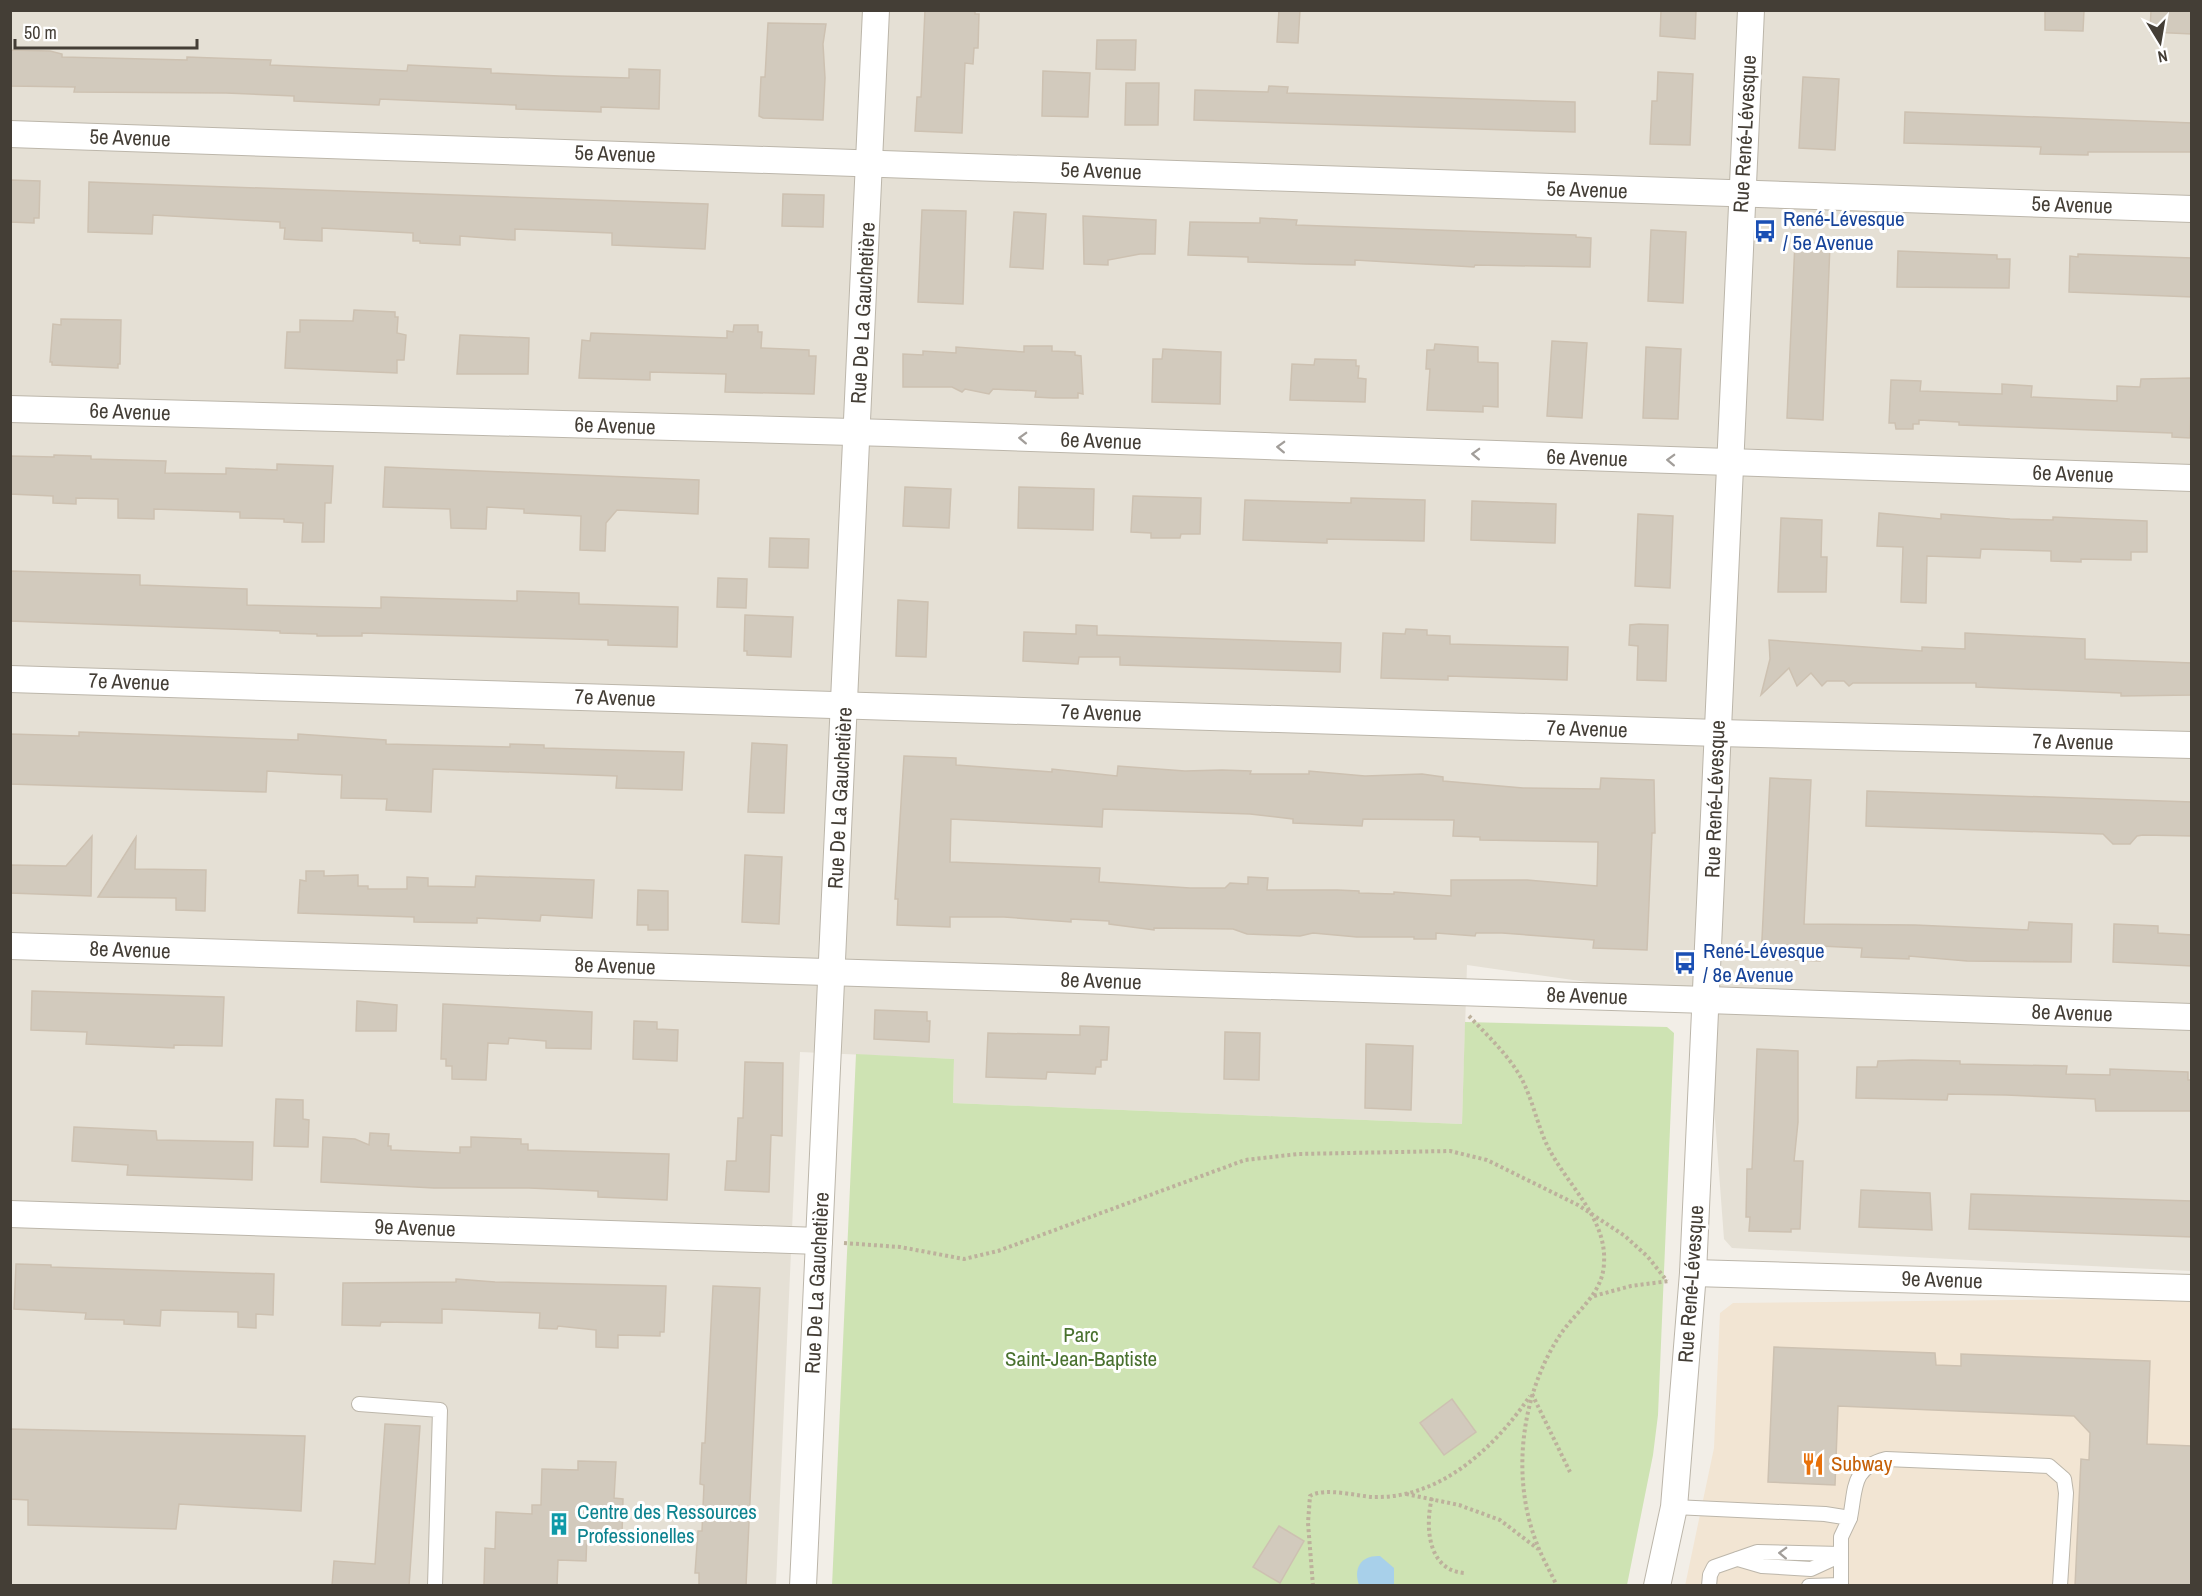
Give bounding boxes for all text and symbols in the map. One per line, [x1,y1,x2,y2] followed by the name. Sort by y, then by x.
[15,12,196,50] scale bar
[2130,12,2190,72] north arrow
[24,20,57,45] text: 50 m
[2156,45,2170,68] text: N
[1726,54,1763,214] street label: Rue René-Lévesque
[89,122,171,153] street label: 5e Avenue
[574,138,656,169] street label: 5e Avenue
[1060,155,1142,186] street label: 5e Avenue
[1546,174,1628,205] street label: 5e Avenue
[2031,189,2113,220] street label: 5e Avenue
[1783,204,1905,257] place label: René-Lévesque / 5e Avenue
[1752,218,1778,244] bus stop icon: René-Lévesque / 5e Avenue
[843,221,882,405] street label: Rue De La Gauchetière
[89,396,171,427] street label: 6e Avenue
[574,410,656,441] street label: 6e Avenue
[1060,425,1142,456] street label: 6e Avenue
[1019,432,1028,444] one-way arrow
[1277,441,1286,453] one-way arrow
[1546,442,1628,473] street label: 6e Avenue
[1472,447,1481,460] one-way arrow
[1667,454,1676,467] one-way arrow
[2032,458,2114,489] street label: 6e Avenue
[88,666,170,697] street label: 7e Avenue
[574,682,656,713] street label: 7e Avenue
[1060,697,1142,728] street label: 7e Avenue
[820,706,859,890] street label: Rue De La Gauchetière
[1546,713,1628,744] street label: 7e Avenue
[1697,720,1732,878] street label: Rue René-Lévesque
[2032,726,2114,757] street label: 7e Avenue
[89,934,171,965] street label: 8e Avenue
[1703,936,1825,989] place label: René-Lévesque / 8e Avenue
[574,950,656,981] street label: 8e Avenue
[1672,950,1698,976] bus stop icon: René-Lévesque / 8e Avenue
[1060,965,1142,996] street label: 8e Avenue
[1546,980,1628,1011] street label: 8e Avenue
[2031,997,2113,1028] street label: 8e Avenue
[797,1191,836,1375] street label: Rue De La Gauchetière
[1671,1204,1710,1364] street label: Rue René-Lévesque
[374,1212,456,1243] street label: 9e Avenue
[1901,1264,1983,1295] street label: 9e Avenue
[1005,1320,1157,1373] park label: Parc Saint-Jean-Baptiste
[1831,1449,1893,1478] place label: Subway
[1800,1451,1826,1477] restaurant icon: Subway
[577,1497,757,1550] place label: Centre des Ressources Professionelles
[546,1511,572,1537] building icon: Centre des Ressources Professionelles
[1778,1546,1787,1559] one-way arrow

